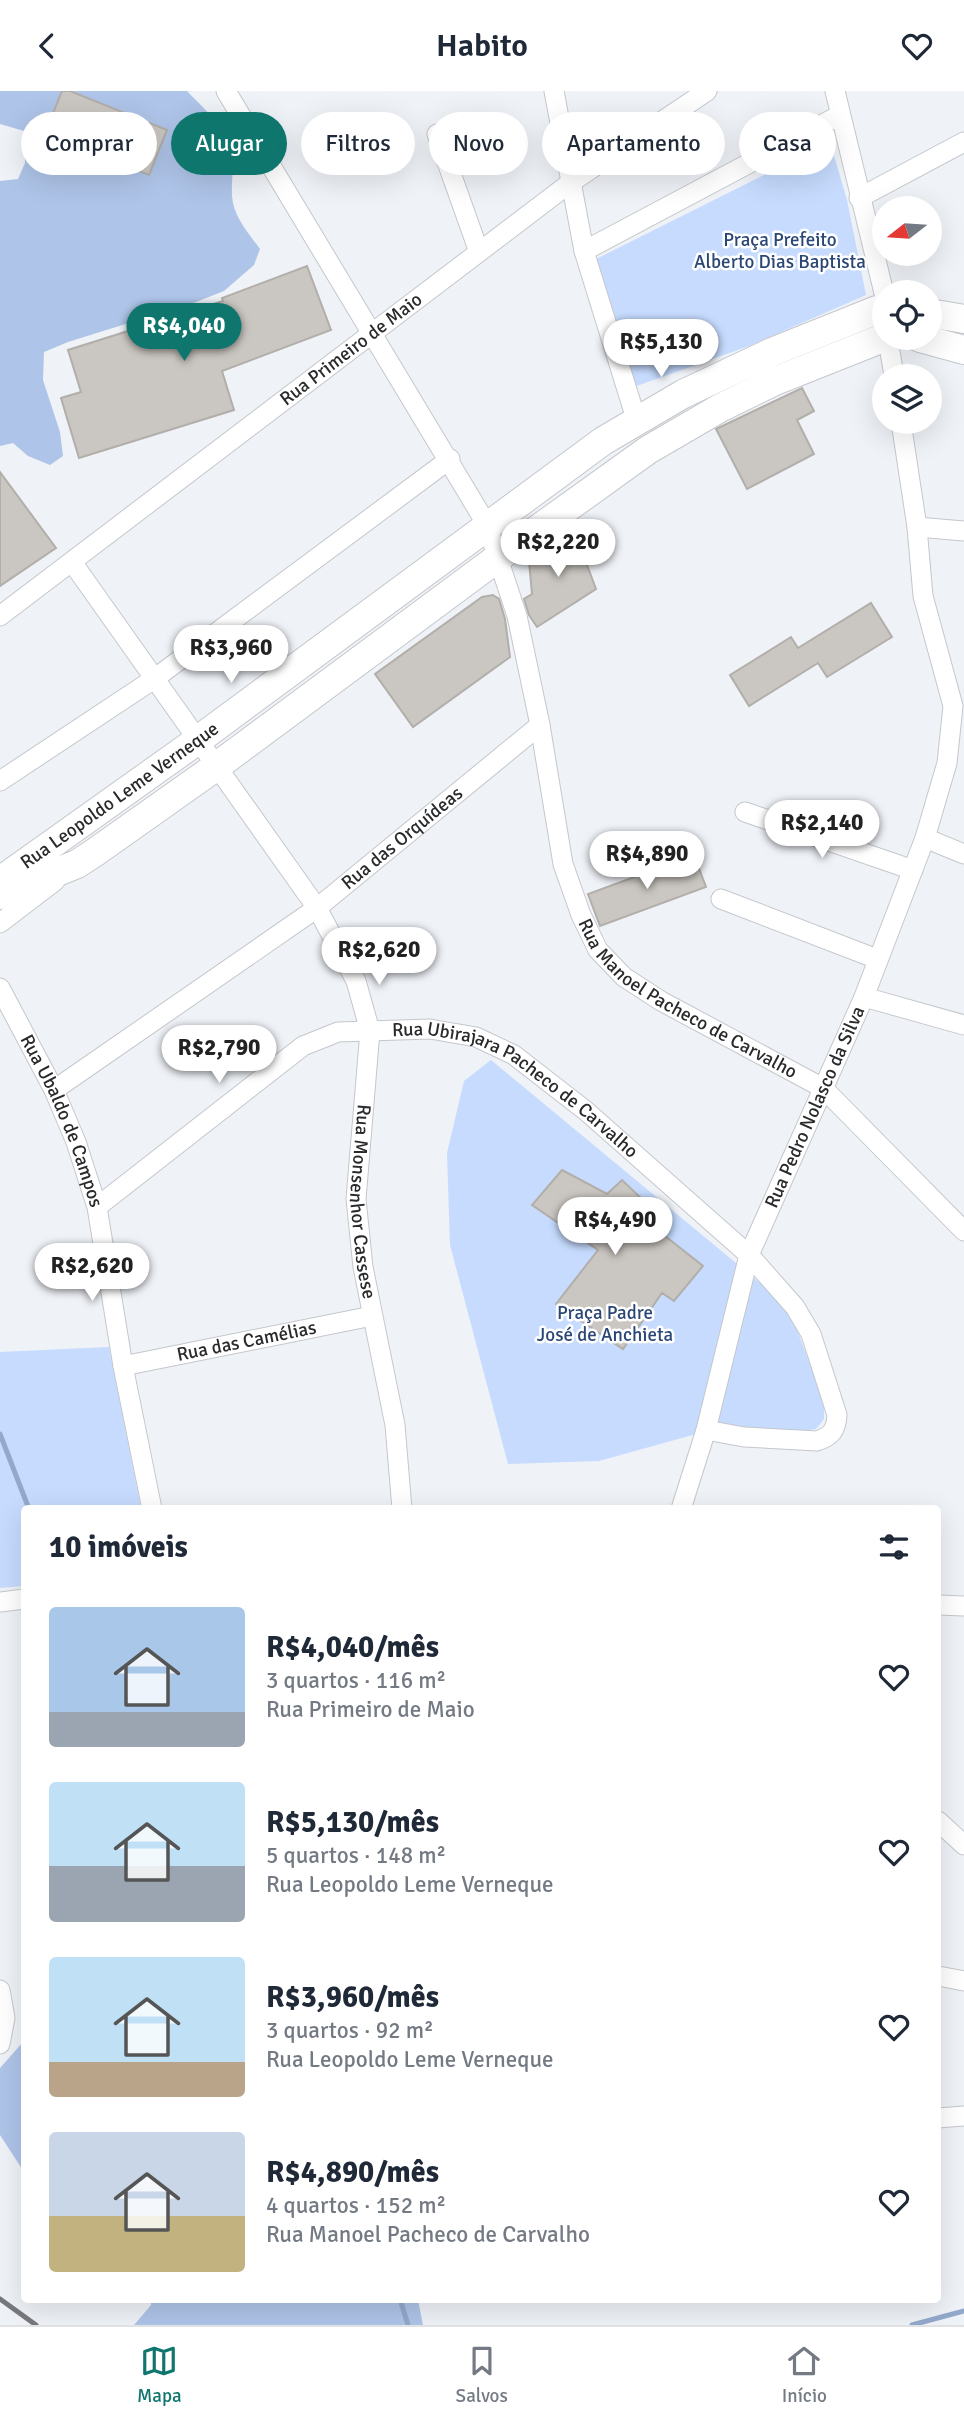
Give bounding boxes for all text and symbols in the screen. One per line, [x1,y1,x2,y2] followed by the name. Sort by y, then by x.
[436,26,528,65] text: Habito
[28,27,66,65] icon: back
[898,27,936,65] icon: heart
[21,112,157,175] chip: Comprar
[171,112,287,175] chip: Alugar
[301,112,415,175] chip: Filtros
[429,112,528,175] chip: Novo
[542,112,725,175] chip: Apartamento
[739,112,836,175] chip: Casa
[872,196,942,266] north arrow
[872,196,942,434] map controls
[694,228,866,274] park label: Praça Prefeito Alberto Dias Baptista
[872,280,942,350] button: locate
[275,287,427,411] street label: Rua Primeiro de Maio
[119,303,249,363] pin: R$4,040
[142,311,226,340] text: R$4,040
[596,320,726,379] pin: R$5,130
[619,327,703,356] text: R$5,130
[872,364,942,434] button: layers
[493,519,623,579] pin: R$2,220
[516,527,600,556] text: R$2,220
[166,625,296,685] pin: R$3,960
[189,633,273,662] text: R$3,960
[16,717,223,874] street label: Rua Leopoldo Leme Verneque
[337,781,468,895] street label: Rua das Orquídeas
[757,801,887,860] pin: R$2,140
[780,808,864,837] text: R$2,140
[582,831,712,891] pin: R$4,890
[605,839,689,868] text: R$4,890
[573,915,801,1084] street label: Rua Manoel Pacheco de Carvalho
[314,927,444,987] pin: R$2,620
[337,935,421,964] text: R$2,620
[760,1002,870,1212] street label: Rua Pedro Nolasco da Silva
[392,1017,643,1163] street label: Rua Ubirajara Pacheco de Carvalho
[154,1025,284,1085] pin: R$2,790
[15,1030,108,1210] street label: Rua Ubaldo de Campos
[177,1033,261,1062] text: R$2,790
[344,1103,381,1301] street label: Rua Monsenhor Cassese
[550,1197,680,1257] pin: R$4,490
[573,1205,657,1234] text: R$4,490
[27,1243,157,1303] pin: R$2,620
[50,1251,134,1280] text: R$2,620
[537,1301,673,1347] park label: Praça Padre José de Anchieta
[175,1315,318,1367] street label: Rua das Camélias
[875,1528,913,1566] icon: filters
[49,1529,188,1566] text: 10 imóveis
[266,1629,439,1666] text: R$4,040/mês
[105,1635,189,1719] icon: home
[875,1658,913,1696] icon: heart
[266,1666,446,1695] text: 3 quartos · 116 m²
[266,1695,475,1724] text: Rua Primeiro de Maio
[266,1804,439,1841] text: R$5,130/mês
[105,1810,189,1894] icon: home
[875,1833,913,1871] icon: heart
[266,1841,446,1870] text: 5 quartos · 148 m²
[266,1870,554,1899] text: Rua Leopoldo Leme Verneque
[266,1979,439,2016] text: R$3,960/mês
[105,1985,189,2069] icon: home
[875,2008,913,2046] icon: heart
[266,2016,434,2045] text: 3 quartos · 92 m²
[266,2045,554,2074] text: Rua Leopoldo Leme Verneque
[266,2154,439,2191] text: R$4,890/mês
[105,2160,189,2244] icon: home
[875,2183,913,2221] icon: heart
[266,2191,446,2220] text: 4 quartos · 152 m²
[266,2220,590,2249] text: Rua Manoel Pacheco de Carvalho
[137,2342,182,2408] tab: Mapa
[456,2342,508,2408] tab: Salvos
[782,2342,827,2408] tab: Início

